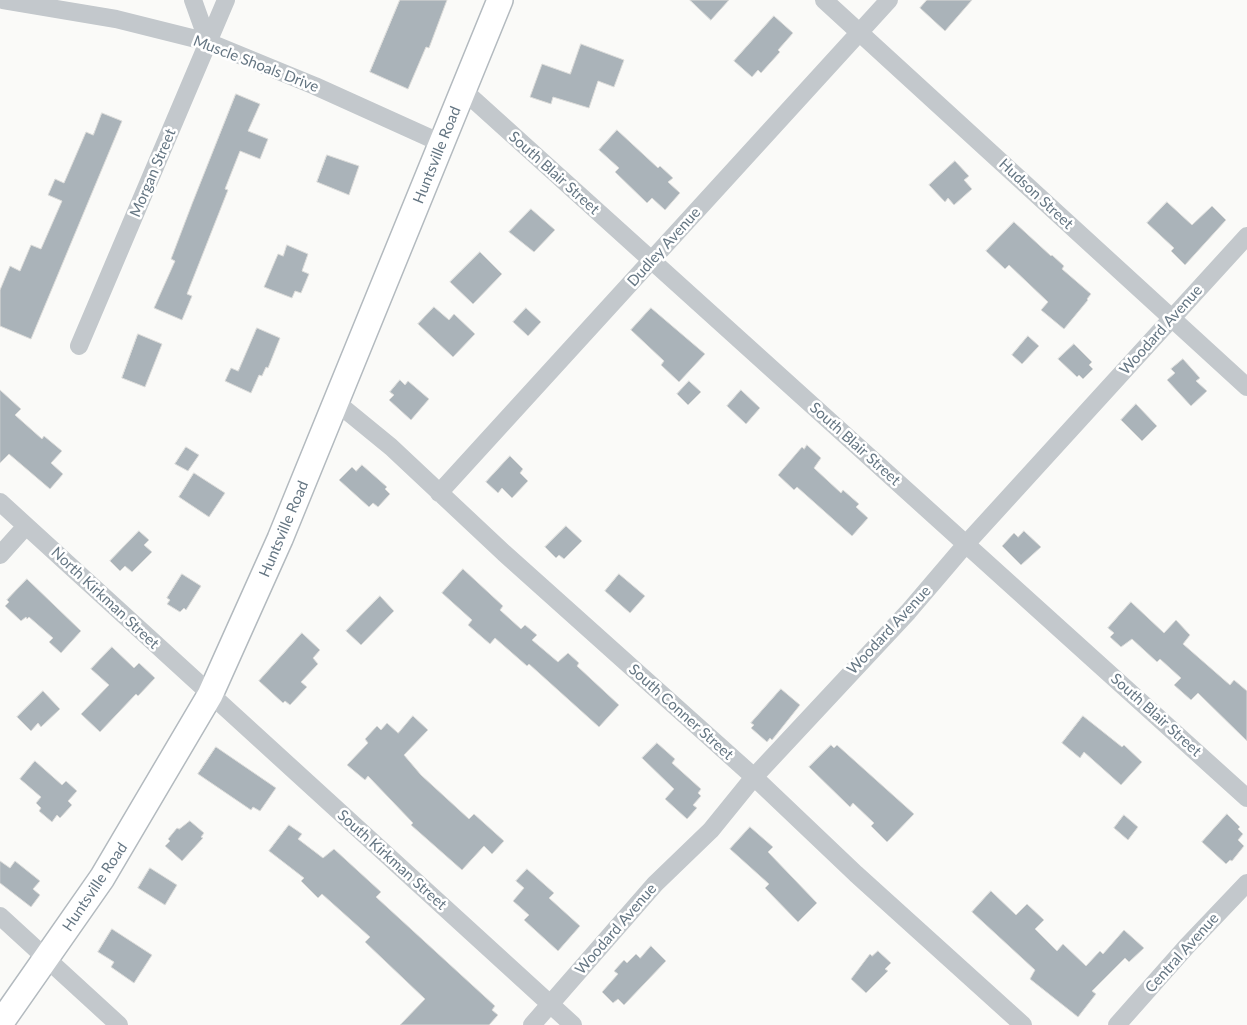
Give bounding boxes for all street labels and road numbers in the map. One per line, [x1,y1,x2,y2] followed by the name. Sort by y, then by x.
[191,32,321,96] street label: Muscle Shoals Drive
[409,104,465,206] street label: Huntsville Road
[126,126,180,220] street label: Morgan Street
[505,128,603,218] street label: South Blair Street
[995,155,1077,233] street label: Hudson Street
[624,204,704,290] street label: Dudley Avenue
[1116,281,1206,379] street label: Woodard Avenue
[806,399,904,489] street label: South Blair Street
[256,478,312,580] street label: Huntsville Road
[47,543,163,653] street label: North Kirkman Street
[843,582,935,678] street label: Woodard Avenue
[625,660,737,764] street label: South Conner Street
[1107,670,1205,760] street label: South Blair Street
[334,806,450,914] street label: South Kirkman Street
[59,839,131,935] street label: Huntsville Road
[572,880,660,978] street label: Woodard Avenue
[1141,909,1223,997] street label: Central Avenue

